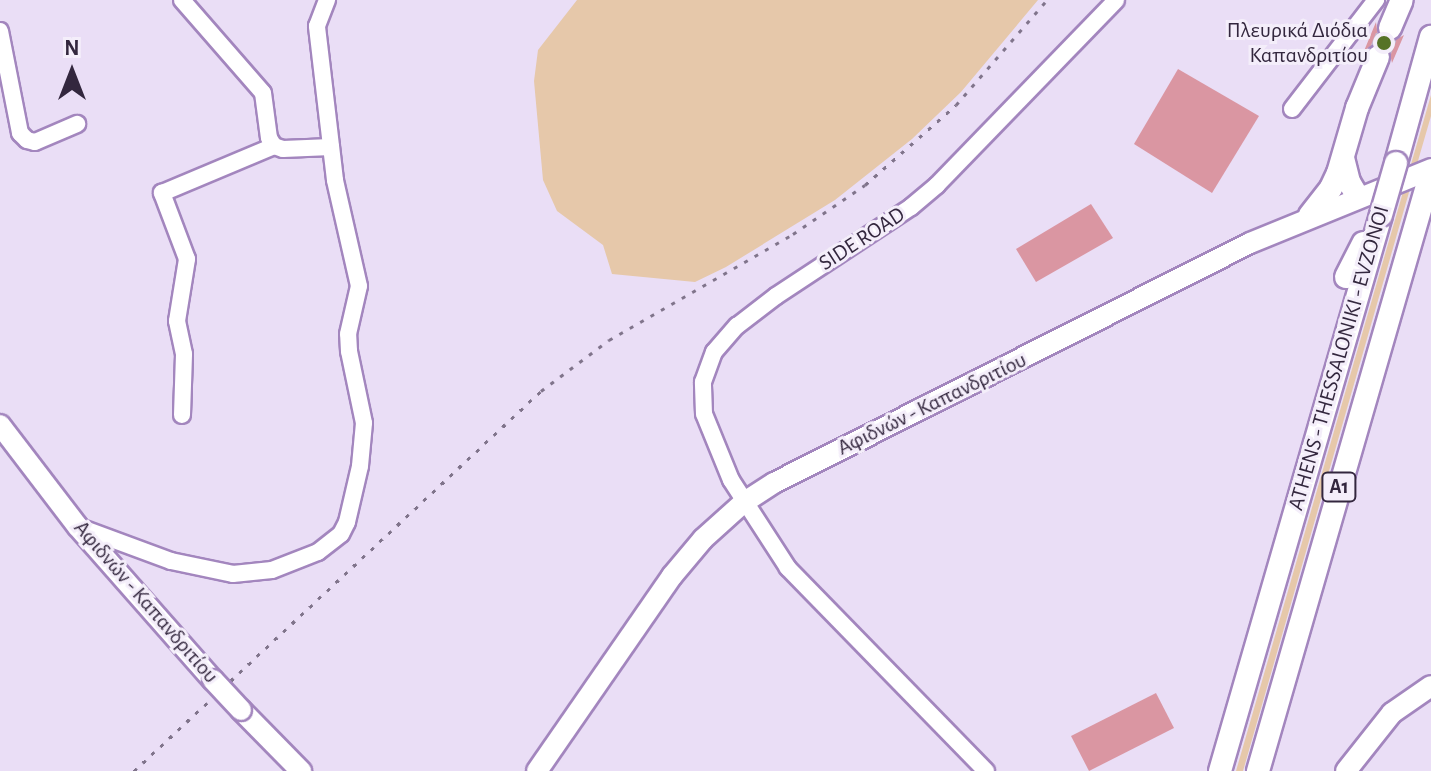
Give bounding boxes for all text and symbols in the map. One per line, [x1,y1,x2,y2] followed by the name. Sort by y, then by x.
[1227,17,1368,68] place label: Πλευρικά Διόδια Καπανδριτίου
[32,32,112,112] north arrow
[1375,34,1393,52] marker: Πλευρικά Διόδια Καπανδριτίου
[64,37,80,59] text: N
[814,201,910,277] street label: SIDE ROAD
[1283,203,1395,513] street label: ATHENS - THESSALONIKI - EVZONOI
[833,347,1031,461] street label: Αφιδνών - Καπανδριτίου
[1321,471,1357,503] road number: Α1
[68,515,224,689] street label: Αφιδνών - Καπανδριτίου

